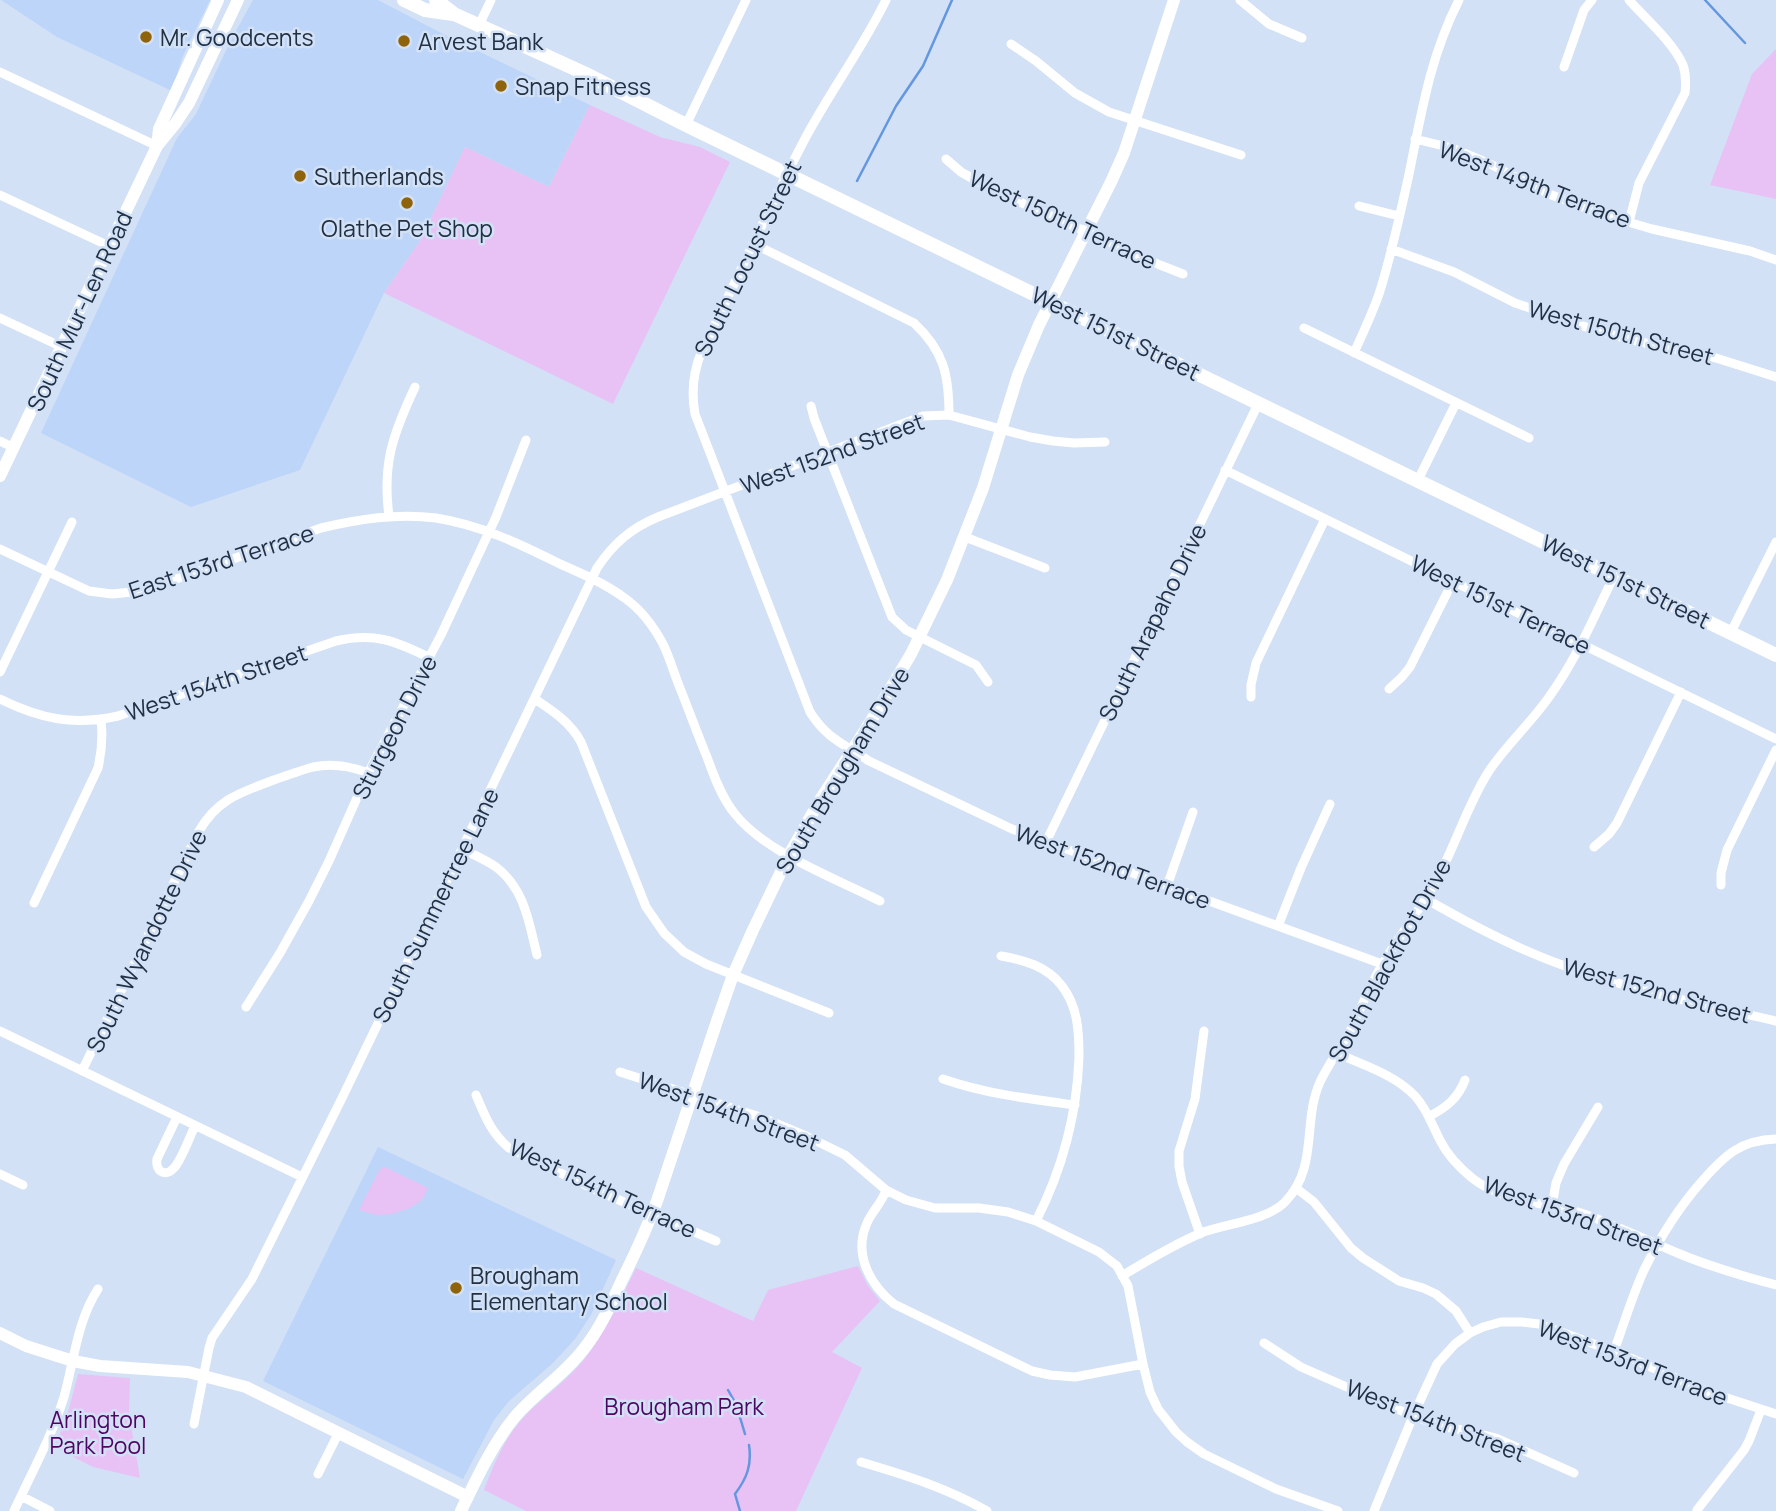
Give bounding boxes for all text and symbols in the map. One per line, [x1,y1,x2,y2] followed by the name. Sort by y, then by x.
[160,21,314,53] place label: Mr. Goodcents
[418,25,544,57] place label: Arvest Bank
[138,29,154,45] marker: Mr. Goodcents
[396,33,412,49] marker: Arvest Bank
[515,70,651,102] place label: Snap Fitness
[493,78,509,94] marker: Snap Fitness
[1434,133,1636,235] street label: West 149th Terrace
[686,155,808,361] street label: South Locust Street
[314,160,444,192] place label: Sutherlands
[964,162,1162,276] street label: West 150th Terrace
[292,168,308,184] marker: Sutherlands
[399,195,415,211] marker: Olathe Pet Shop
[19,206,139,416] street label: South Mur-Len Road
[321,212,493,244] place label: Olathe Pet Shop
[1026,278,1206,388] street label: West 151st Street
[1525,292,1717,372] street label: West 150th Street
[736,405,928,501] street label: West 152nd Street
[124,516,318,606] street label: East 153rd Terrace
[1090,518,1214,726] street label: South Arapaho Drive
[1536,526,1716,636] street label: West 151st Street
[1406,547,1596,661] street label: West 151st Terrace
[121,636,311,728] street label: West 154th Street
[344,650,444,804] street label: Sturgeon Drive
[767,660,917,880] street label: South Brougham Drive
[364,782,506,1028] street label: South Summertree Lane
[1011,816,1215,916] street label: West 152nd Terrace
[78,824,214,1058] street label: South Wyandotte Drive
[1320,853,1458,1067] street label: South Blackfoot Drive
[1559,949,1755,1031] street label: West 152nd Street
[634,1063,824,1159] street label: West 154th Street
[504,1131,702,1245] street label: West 154th Terrace
[1479,1168,1667,1262] street label: West 153rd Street
[470,1259,668,1317] place label: Brougham Elementary School
[448,1280,464,1296] marker: Brougham Elementary School
[1534,1311,1732,1413] street label: West 153rd Terrace
[1341,1371,1531,1469] street label: West 154th Street
[604,1390,764,1422] park label: Brougham Park
[50,1403,146,1461] park label: Arlington Park Pool

